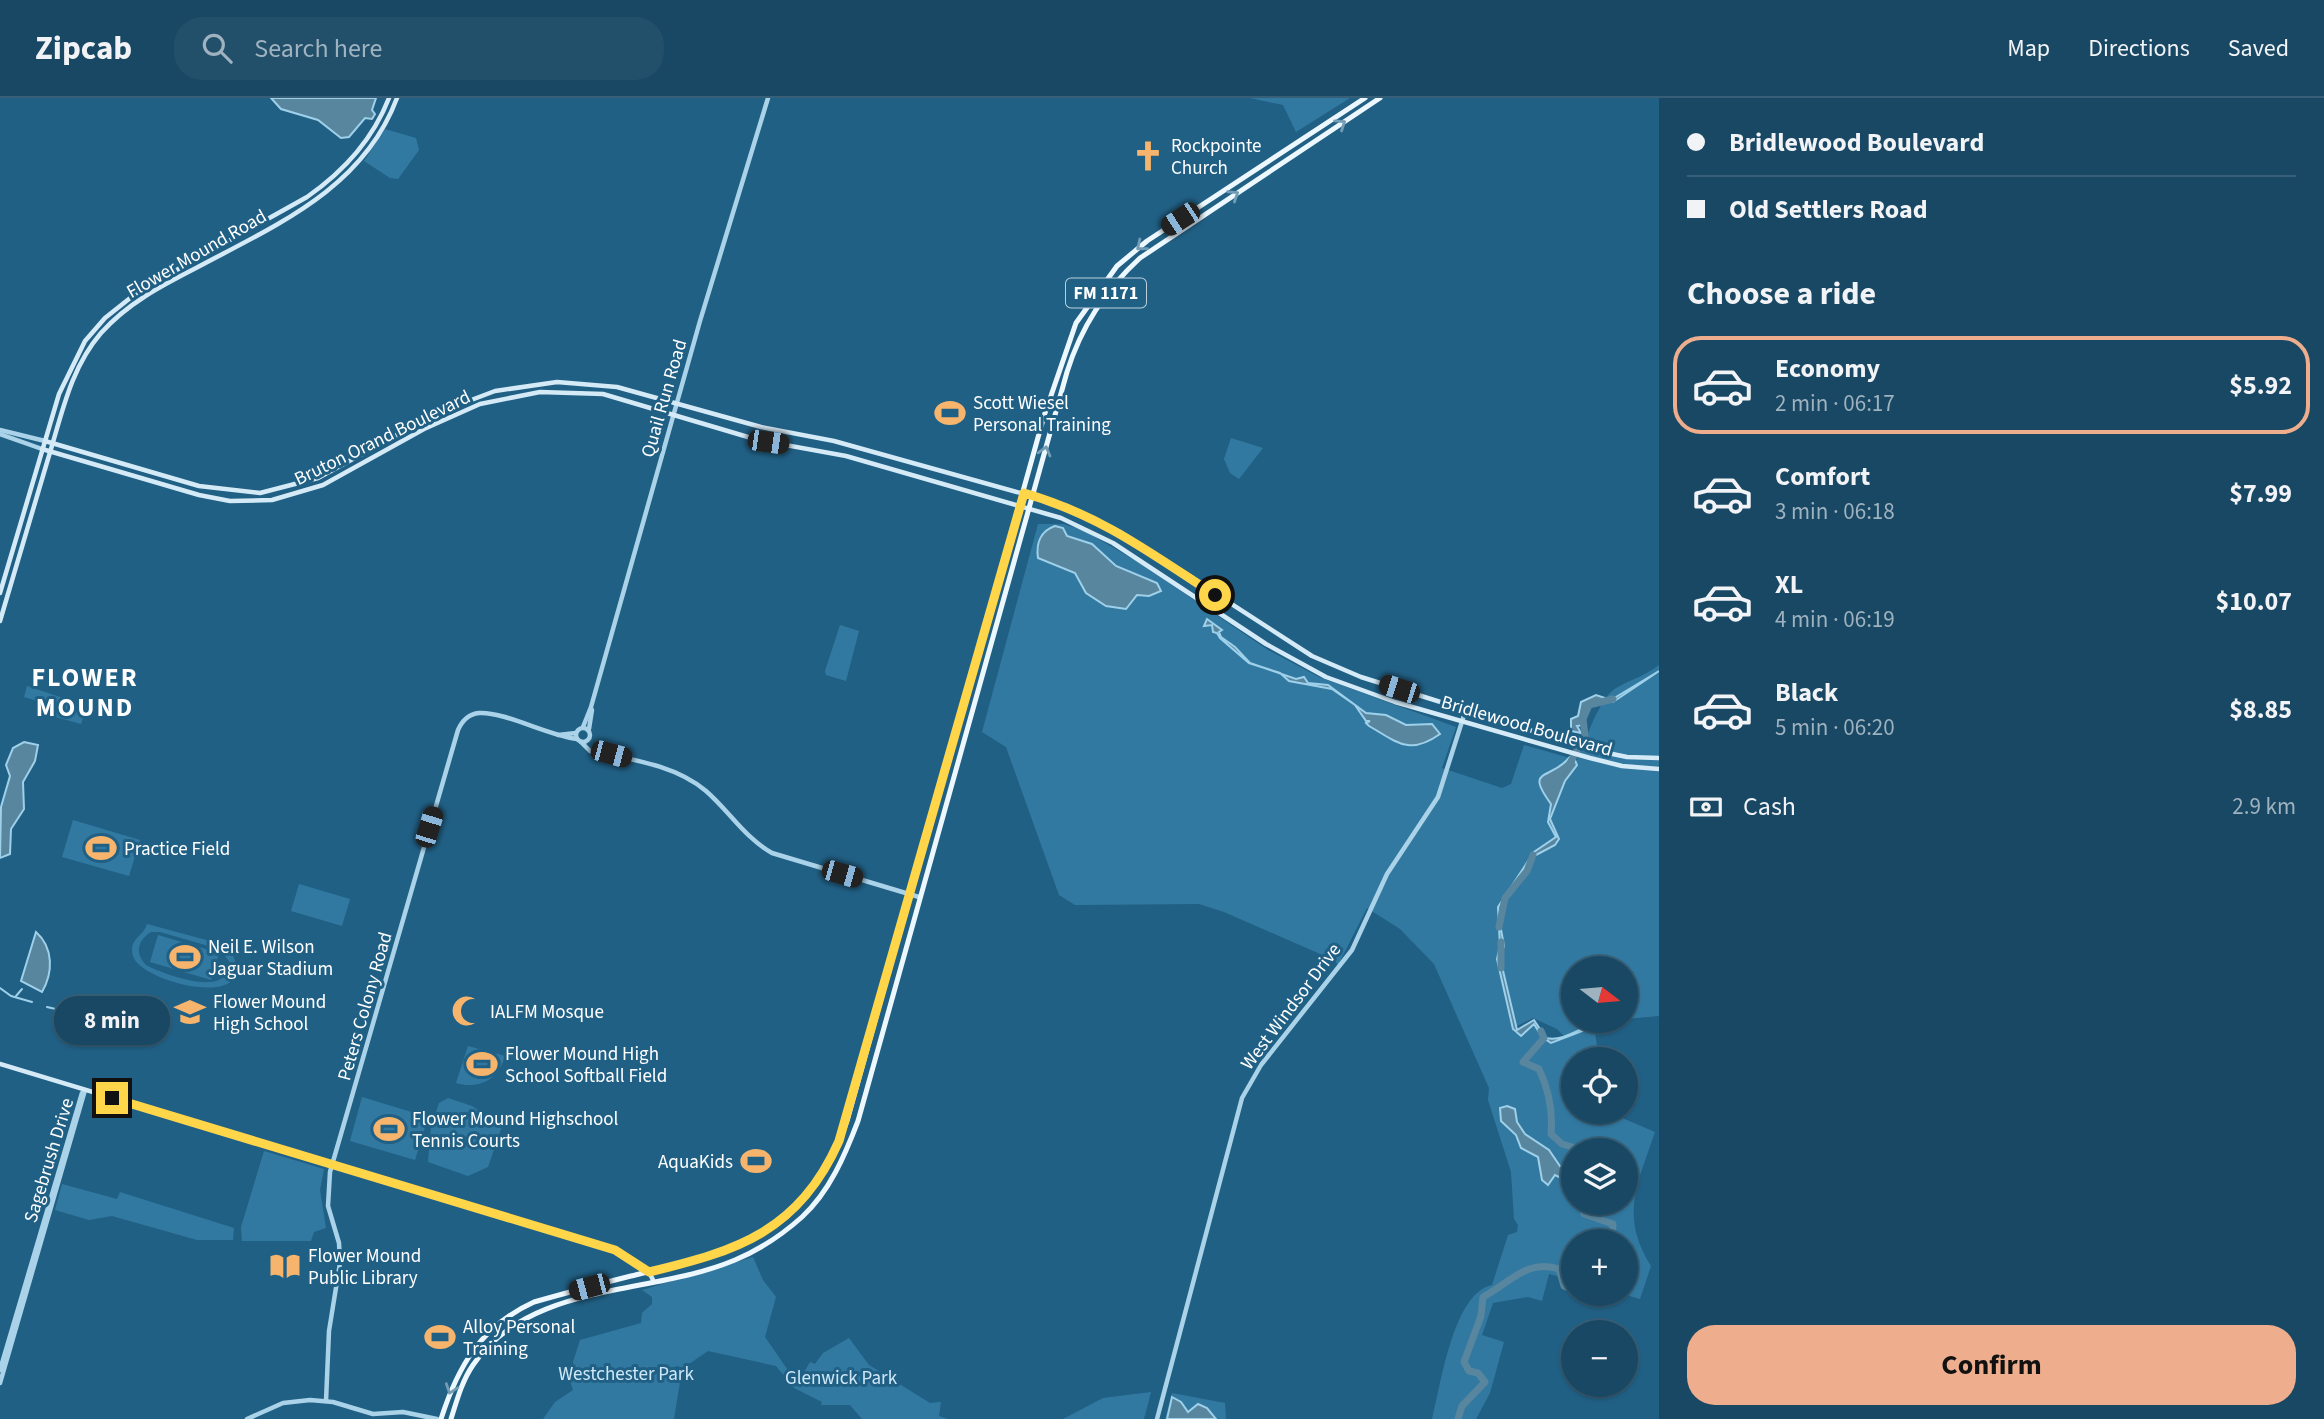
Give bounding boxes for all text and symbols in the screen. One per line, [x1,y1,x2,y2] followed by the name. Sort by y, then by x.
[174,17,664,80] search box
[35,25,132,72] text: Zipcab
[198,29,236,67] icon: search
[254,30,382,67] text: Search here
[2007,31,2050,66] text: Map
[2088,31,2190,66] text: Directions
[2228,31,2289,66] text: Saved
[1333,120,1346,132] one-way arrow
[1729,124,1984,161] text: Bridlewood Boulevard
[1171,133,1261,182] place label: Rockpointe Church
[1131,139,1165,173] church icon: Rockpointe Church
[1227,190,1240,203] one-way arrow
[1729,191,1928,228] text: Old Settlers Road
[1157,199,1204,239] car
[122,203,272,305] street label: Flower Mound Road
[1136,238,1148,251] one-way arrow
[1687,271,1876,317] text: Choose a ride
[1066,278,1146,308] road number: FM 1171
[635,336,694,461] street label: Quail Run Road
[1775,350,1880,387] text: Economy
[1691,354,1754,417] icon: car
[2229,367,2292,404] text: $5.92
[290,384,475,493] street label: Bruton Orand Boulevard
[1775,387,1895,420] text: 2 min · 06:17
[973,390,1111,439] place label: Scott Wiesel Personal Training
[933,396,967,430] sports icon: Scott Wiesel Personal Training
[746,429,791,455] car
[1037,445,1051,457] one-way arrow
[1775,458,1870,495] text: Comfort
[1691,462,1754,525] icon: car
[2229,475,2292,512] text: $7.99
[1775,495,1895,528] text: 3 min · 06:18
[1775,566,1803,603] text: XL
[1691,570,1754,633] icon: car
[1199,579,1231,611] route start
[2216,583,2292,620] text: $10.07
[1775,603,1895,636] text: 4 min · 06:19
[31,659,139,726] district label: FLOWER MOUND
[1376,673,1423,705] car
[1775,674,1838,711] text: Black
[1691,678,1754,741] icon: car
[1438,689,1615,764] street label: Bridlewood Boulevard
[2229,691,2292,728] text: $8.85
[1775,711,1895,744] text: 5 min · 06:20
[588,738,635,770] car
[1687,788,1725,826] icon: cash
[1743,788,1796,825] text: Cash
[2232,790,2296,823] text: 2.9 km
[413,804,446,850] car
[84,831,118,865] sports icon: Practice Field
[124,836,230,863] place label: Practice Field
[819,858,866,890] car
[331,929,400,1084] street label: Peters Colony Road
[208,934,333,983] place label: Neil E. Wilson Jaguar Stadium
[1235,938,1348,1076] street label: West Windsor Drive
[168,940,202,974] sports icon: Neil E. Wilson Jaguar Stadium
[1561,956,1638,1032] north arrow
[1561,956,1638,1397] map controls
[213,989,326,1038] place label: Flower Mound High School
[450,994,484,1028] mosque icon: IALFM Mosque
[173,995,207,1029] school or university icon: Flower Mound High School
[54,996,170,1046] callout: 8 min
[490,999,604,1026] place label: IALFM Mosque
[84,1004,140,1037] text: 8 min
[505,1041,667,1090] place label: Flower Mound High School Softball Field
[465,1047,499,1081] sports icon: Flower Mound High School Softball Field
[1561,1047,1638,1124] button: locate
[96,1082,128,1114] route end
[18,1095,81,1226] street label: Sagebrush Drive
[412,1106,619,1155] place label: Flower Mound Highschool Tennis Courts
[372,1112,406,1146] sports icon: Flower Mound Highschool Tennis Courts
[1561,1138,1638,1215] button: layers
[739,1144,773,1178] sports icon: AquaKids
[658,1149,733,1176] place label: AquaKids
[1561,1229,1638,1306] button: +
[308,1243,421,1292] place label: Flower Mound Public Library
[268,1249,302,1283] library icon: Flower Mound Public Library
[566,1271,613,1303] car
[463,1314,575,1363] place label: Alloy Personal Training
[423,1320,457,1354] sports icon: Alloy Personal Training
[1561,1320,1638,1397] button: −
[1687,1325,2296,1405] button: Confirm
[558,1361,694,1388] park label: Westchester Park
[785,1365,898,1392] park label: Glenwick Park
[445,1382,459,1394] one-way arrow

